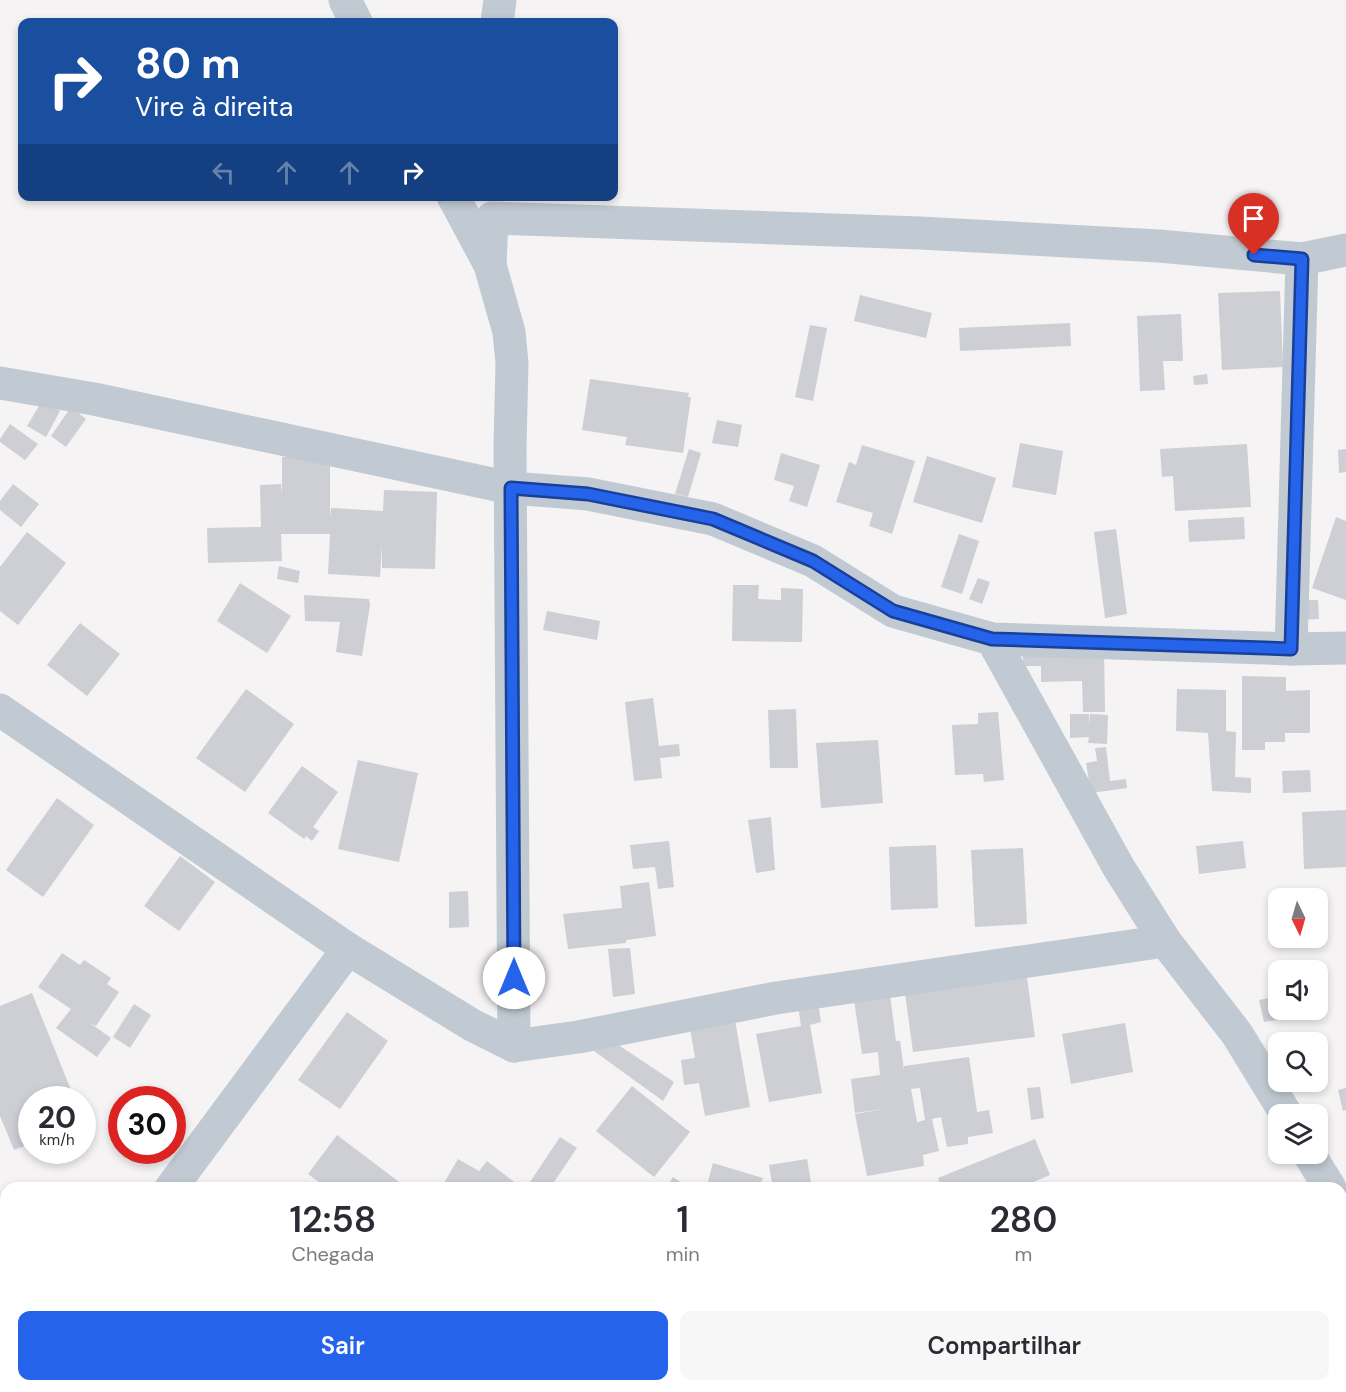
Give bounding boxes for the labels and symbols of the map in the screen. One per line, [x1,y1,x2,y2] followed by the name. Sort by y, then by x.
[1228,193,1279,255] pin
[1268,888,1328,948] north arrow
[482,946,546,1010] position arrow
[108,1086,186,1164] speed limit sign: 30

